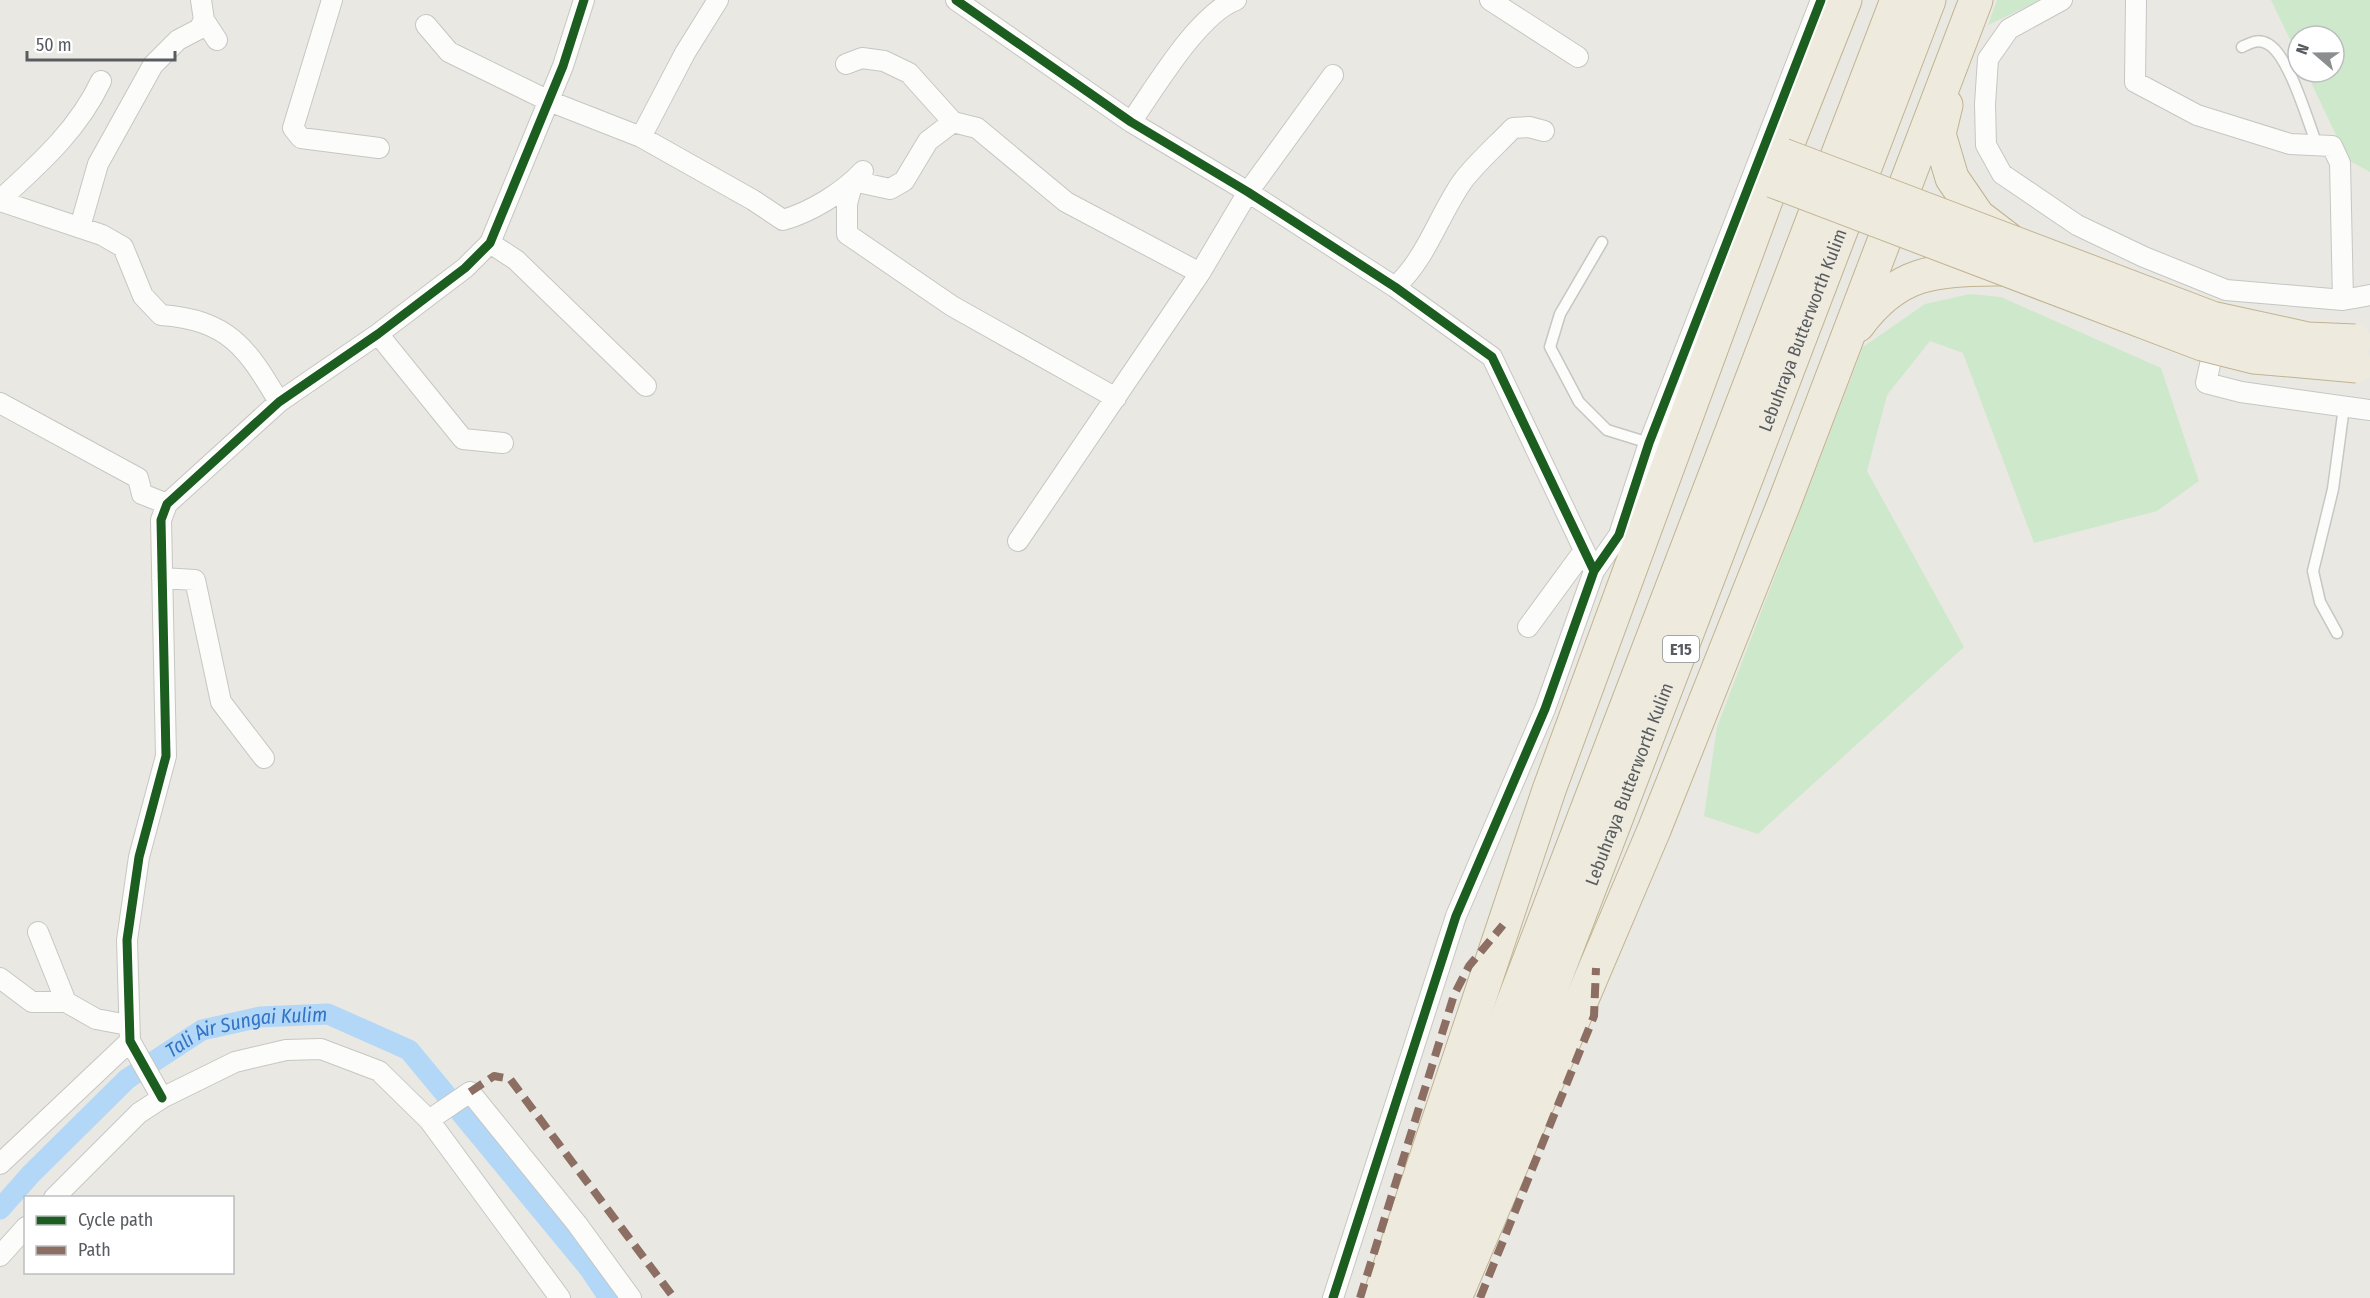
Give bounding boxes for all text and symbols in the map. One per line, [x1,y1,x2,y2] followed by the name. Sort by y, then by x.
[27,24,176,62] scale bar
[2286,24,2346,84] north arrow
[36,34,72,56] text: 50 m
[2292,41,2313,57] text: N
[1754,226,1851,435] street label: Lebuhraya Butterworth Kulim
[1663,636,1699,662] road number: E15
[1581,680,1678,889] street label: Lebuhraya Butterworth Kulim
[161,1002,328,1063] water label: Tali Air Sungai Kulim
[24,1196,234,1274] legend
[78,1209,153,1231] text: Cycle path
[78,1239,111,1261] text: Path

